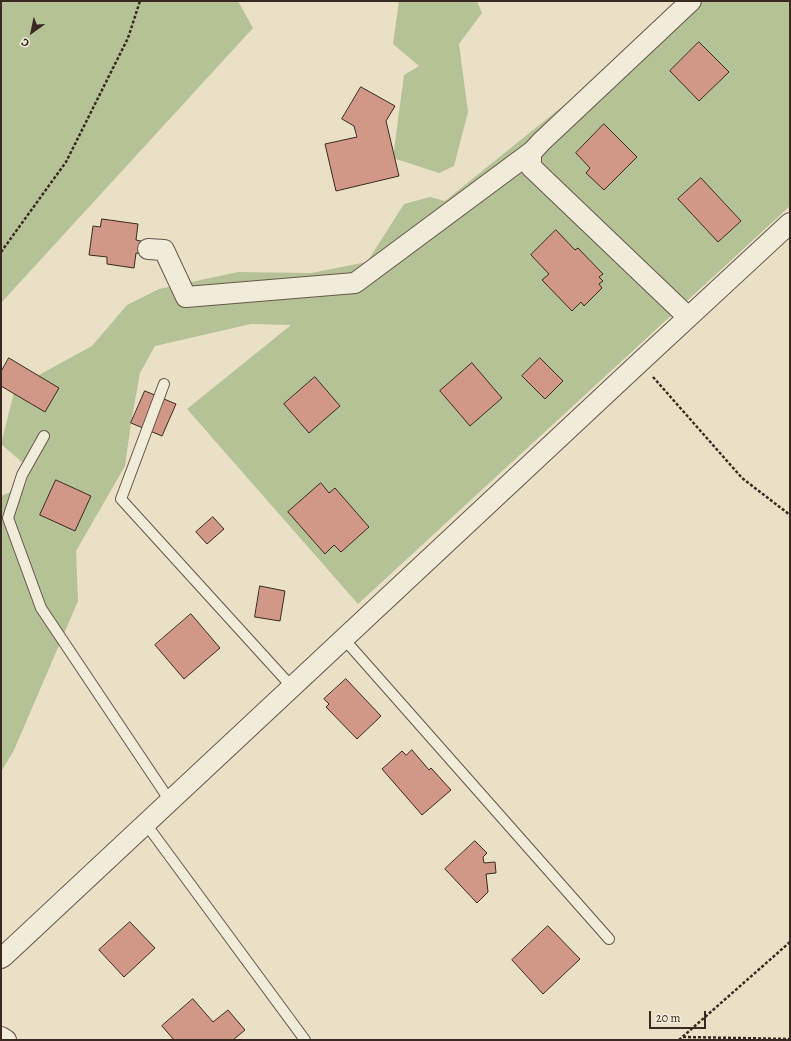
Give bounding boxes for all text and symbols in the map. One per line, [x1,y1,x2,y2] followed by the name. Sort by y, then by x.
[12,12,52,52] north arrow
[18,34,32,51] text: С
[651,1003,708,1029] scale bar
[656,1010,680,1026] text: 20 m

